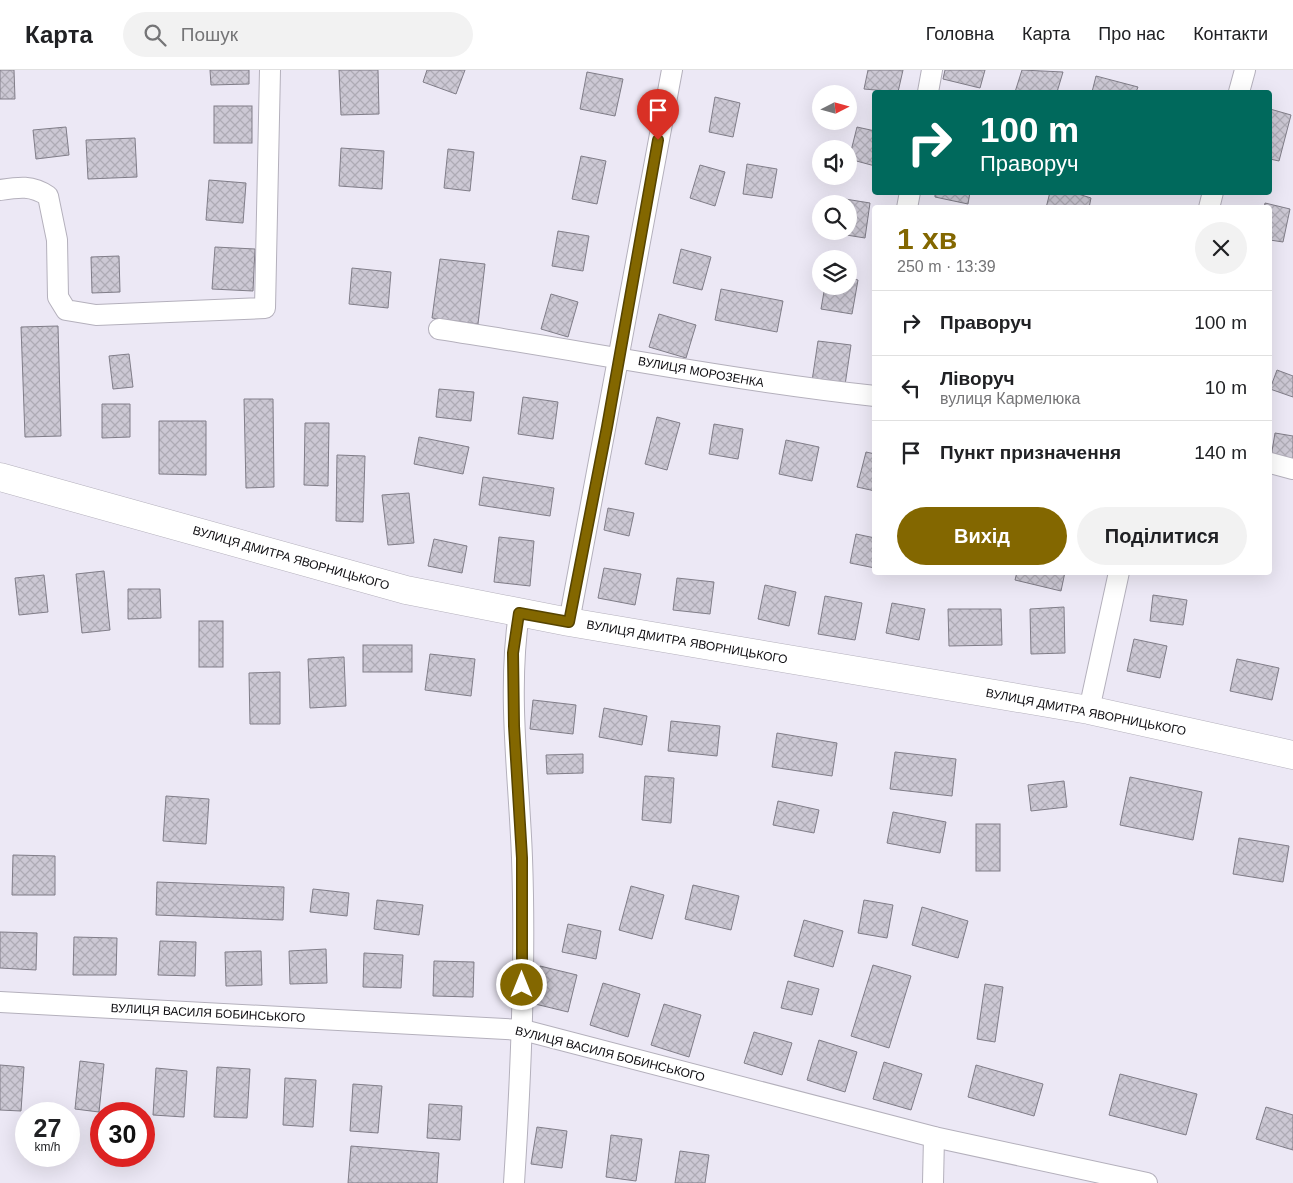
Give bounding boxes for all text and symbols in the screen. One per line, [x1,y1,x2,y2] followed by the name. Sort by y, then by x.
[123,12,473,57] search box
[25,21,93,48] text: Карта
[141,21,169,49] icon: search
[181,24,238,45] text: Пошук
[926,24,994,44] text: Головна
[1022,24,1070,44] text: Карта
[1098,24,1165,44] text: Про нас
[1193,24,1268,44] text: Контакти
[812,85,858,130] north arrow
[812,85,857,295] map controls
[637,89,679,140] pin
[644,96,672,124] icon: arrive
[897,110,962,175] icon: right
[980,110,1079,149] text: 100 m
[812,140,857,185] button: sound
[980,151,1078,176] text: Праворуч
[812,195,857,240] button: search
[897,222,957,255] text: 1 хв
[1195,222,1247,274] button: close
[812,250,857,295] button: layers
[897,258,996,275] text: 250 m · 13:39
[897,309,925,337] icon: right
[940,312,1032,333] text: Праворуч
[1194,312,1247,333] text: 100 m
[637,354,765,390] street label: ВУЛИЦЯ МОРОЗЕНКА
[940,368,1015,389] text: Ліворуч
[897,374,925,402] icon: left
[1205,377,1247,398] text: 10 m
[940,390,1080,407] text: вулиця Кармелюка
[897,439,925,467] icon: arrive
[940,442,1121,463] text: Пункт призначення
[1194,442,1247,463] text: 140 m
[897,507,1067,565] button: Вихід
[1077,507,1247,565] button: Поділитися
[191,523,391,593] street label: ВУЛИЦЯ ДМИТРА ЯВОРНИЦЬКОГО
[585,617,789,667] street label: ВУЛИЦЯ ДМИТРА ЯВОРНИЦЬКОГО
[985,686,1187,738] street label: ВУЛИЦЯ ДМИТРА ЯВОРНИЦЬКОГО
[495,958,547,1010] position arrow
[110,1001,306,1025] street label: ВУЛИЦЯ ВАСИЛЯ БОБИНСЬКОГО
[514,1024,706,1084] street label: ВУЛИЦЯ ВАСИЛЯ БОБИНСЬКОГО
[90,1102,155,1167] speed limit sign: 30
[34,1114,61,1142] text: 27
[34,1140,61,1154] text: km/h

